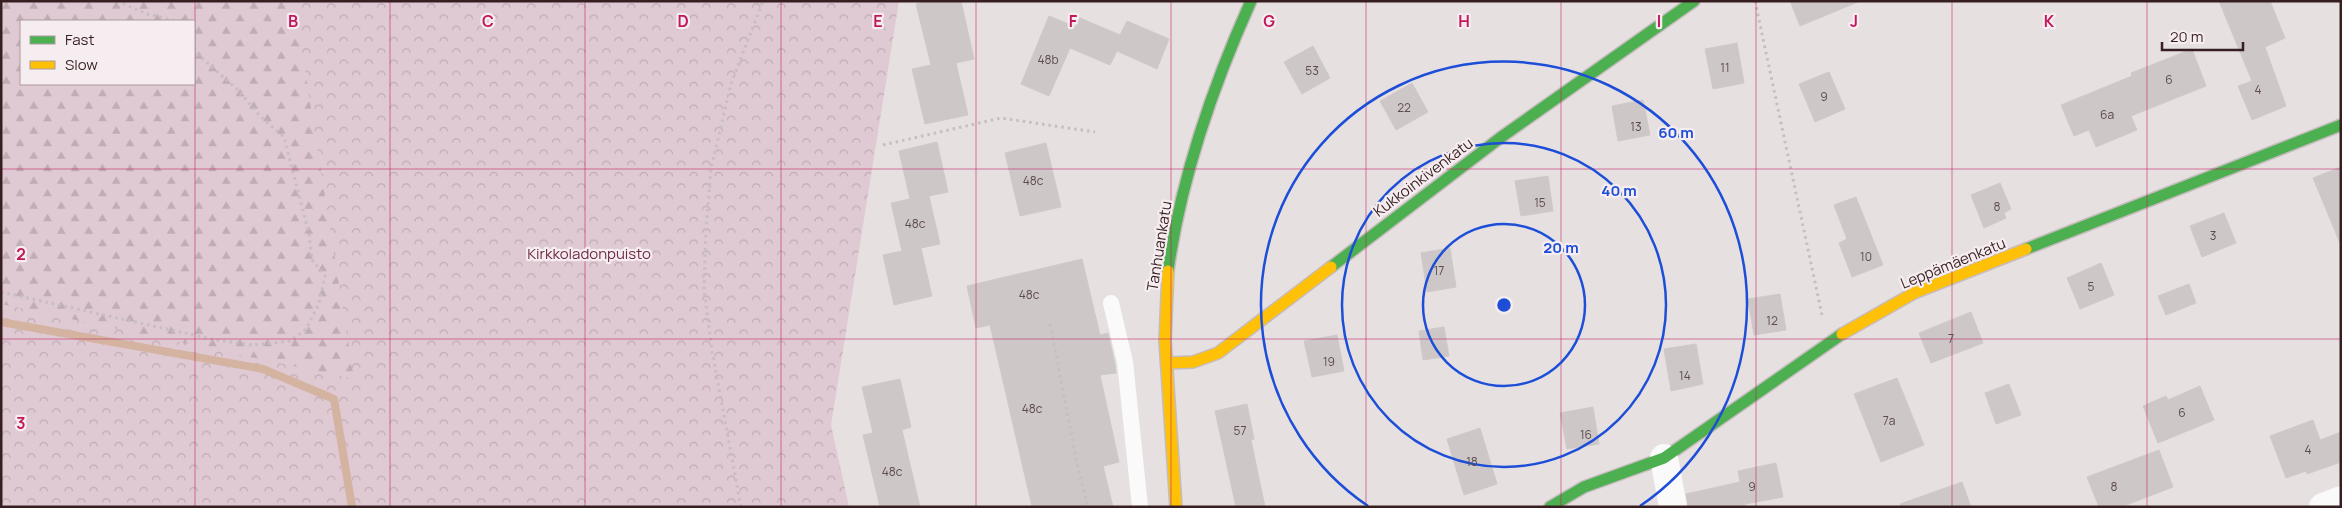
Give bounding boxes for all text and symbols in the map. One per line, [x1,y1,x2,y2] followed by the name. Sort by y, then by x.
[288,10,298,32] text: B
[482,10,494,32] text: C
[677,10,689,32] text: D
[873,10,883,32] text: E
[1069,10,1078,32] text: F
[1263,10,1275,32] text: G
[1458,10,1470,32] text: H
[1657,10,1661,32] text: I
[1850,10,1858,32] text: J
[2044,10,2055,32] text: K
[20,20,195,85] legend
[2162,20,2243,52] scale bar
[2170,26,2203,47] text: 20 m
[65,29,94,50] text: Fast
[1037,51,1059,68] house number: 48b
[65,54,98,75] text: Slow
[1720,59,1730,76] house number: 11
[1305,62,1319,79] house number: 53
[2165,71,2173,88] house number: 6
[2254,81,2262,98] house number: 4
[1820,88,1828,105] house number: 9
[1397,99,1411,116] house number: 22
[2100,106,2114,123] house number: 6a
[1630,118,1642,135] house number: 13
[1658,122,1694,143] text: 60 m
[1369,133,1477,221] street label: Kukkoinkivenkatu
[1023,172,1044,189] house number: 48c
[1601,180,1637,201] text: 40 m
[1534,194,1546,211] house number: 15
[1994,198,2001,215] house number: 8
[1142,199,1176,293] street label: Tanhuankatu
[905,215,926,232] house number: 48c
[2210,227,2216,244] house number: 3
[1897,232,2009,294] street label: Leppämäenkatu
[1543,237,1579,258] text: 20 m
[16,243,26,265] text: 2
[527,243,651,264] park label: Kirkkoladonpuisto
[1860,248,1872,265] house number: 10
[1434,262,1444,279] house number: 17
[2088,278,2095,295] house number: 5
[1019,286,1040,303] house number: 48c
[1495,296,1513,314] centre of rings
[1766,312,1778,329] house number: 12
[1948,330,1954,347] house number: 7
[1323,353,1335,370] house number: 19
[1679,367,1691,384] house number: 14
[1022,400,1043,417] house number: 48c
[2178,404,2186,421] house number: 6
[16,412,26,434] text: 3
[1883,412,1895,429] house number: 7a
[1234,422,1246,439] house number: 57
[1580,426,1592,443] house number: 16
[2304,441,2312,458] house number: 4
[1466,453,1478,470] house number: 18
[882,463,903,480] house number: 48c
[1748,478,1756,495] house number: 9
[2111,478,2118,495] house number: 8

